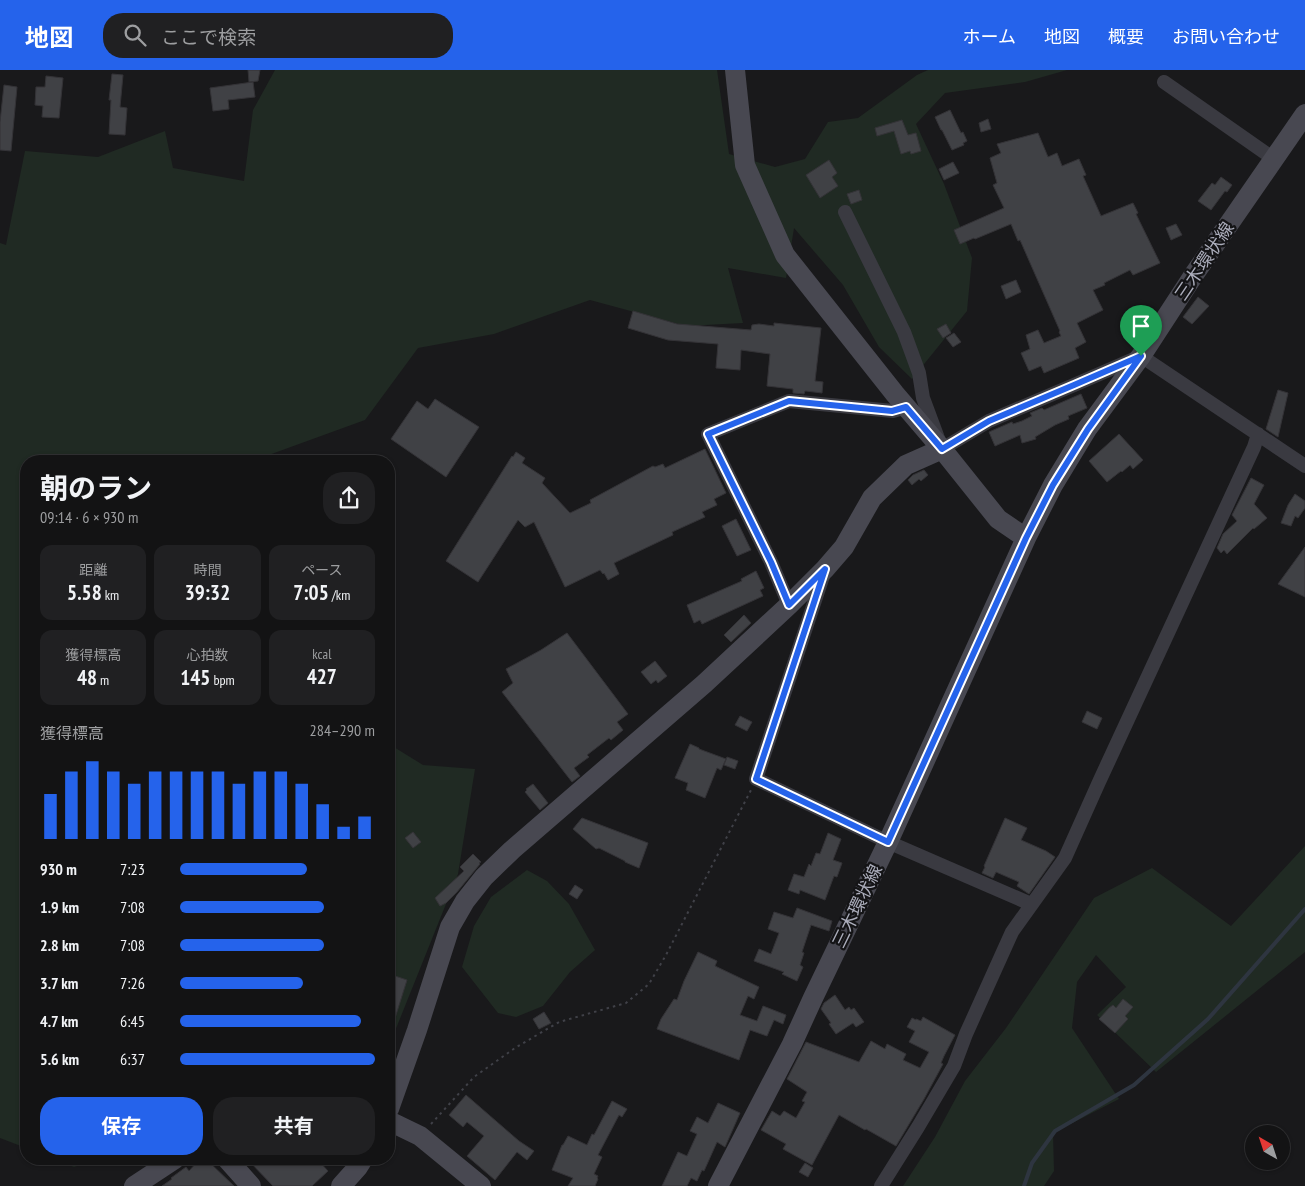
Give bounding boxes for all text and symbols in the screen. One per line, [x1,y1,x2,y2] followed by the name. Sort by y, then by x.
[103,13,453,58] search box
[121,21,149,49] icon: search
[25,22,73,53] text: 地図
[161,25,256,49] text: ここで検索
[963,25,1016,48] text: ホーム
[1044,25,1080,48] text: 地図
[1108,25,1144,48] text: 概要
[1172,25,1280,48] text: お問い合わせ
[1169,217,1239,305] street label: 三木環状線
[1120,305,1162,356] pin
[1127,312,1155,340] icon: arrive
[40,469,152,506] text: 朝のラン
[323,472,375,524] button: share
[40,507,138,527] text: 09:14 · 6 × 930 m
[79,561,107,579] text: 距離
[193,561,221,579] text: 時間
[301,561,342,579] text: ペース
[67,579,102,606] text: 5.58
[185,579,230,606] text: 39:32
[293,579,329,606] text: 7:05
[102,586,119,604] text: km
[329,586,350,604] text: /km
[312,645,331,663] text: kcal
[65,646,121,664] text: 獲得標高
[186,646,228,664] text: 心拍数
[307,663,337,690] text: 427
[77,664,97,691] text: 48
[180,664,210,691] text: 145
[97,671,109,689] text: m
[210,671,235,689] text: bpm
[310,720,375,740] text: 284–290 m
[40,723,104,743] text: 獲得標高
[40,859,77,879] text: 930 m
[120,859,145,879] text: 7:23
[827,861,887,951] street label: 三木環状線
[40,897,79,917] text: 1.9 km
[120,897,145,917] text: 7:08
[40,935,79,955] text: 2.8 km
[120,935,145,955] text: 7:08
[40,973,78,993] text: 3.7 km
[120,973,145,993] text: 7:26
[40,1011,78,1031] text: 4.7 km
[120,1011,145,1031] text: 6:45
[40,1049,79,1069] text: 5.6 km
[120,1049,145,1069] text: 6:37
[40,1097,203,1155] button: 保存
[213,1097,375,1155] button: 共有
[1245,1125,1290,1170] north arrow
[1245,1125,1290,1170] map controls

